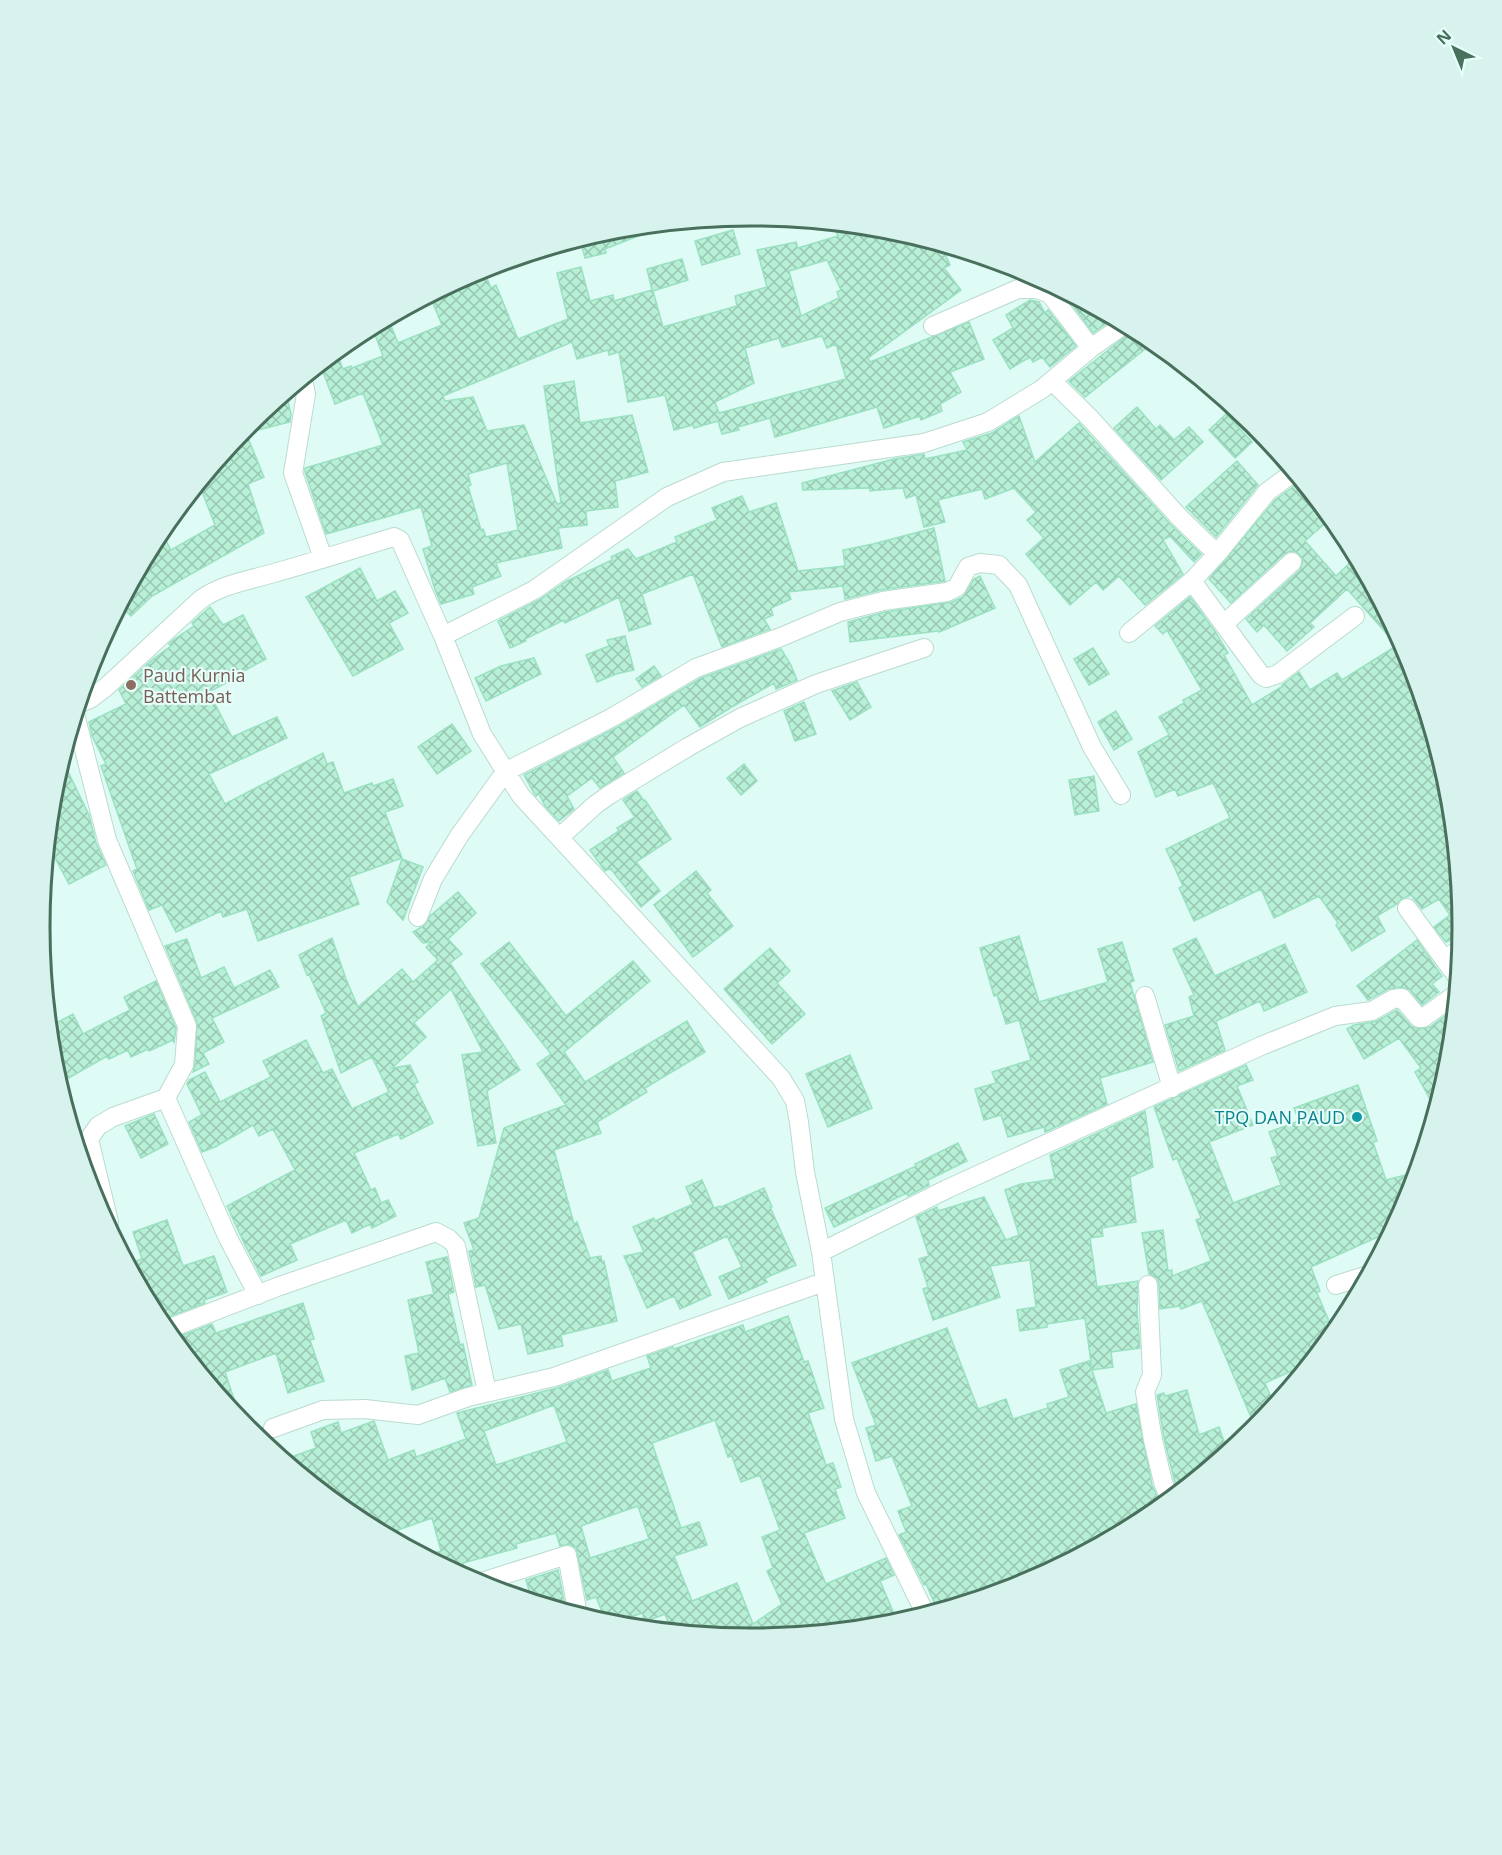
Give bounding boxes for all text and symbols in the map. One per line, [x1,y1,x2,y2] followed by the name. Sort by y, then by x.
[1424,18,1484,78] north arrow
[1432,25,1456,50] text: N
[143,663,246,708] place label: Paud Kurnia Battembat
[124,678,138,692] marker: Paud Kurnia Battembat
[1215,1105,1345,1129] place label: TPQ DAN PAUD
[1350,1110,1364,1124] marker: TPQ DAN PAUD

